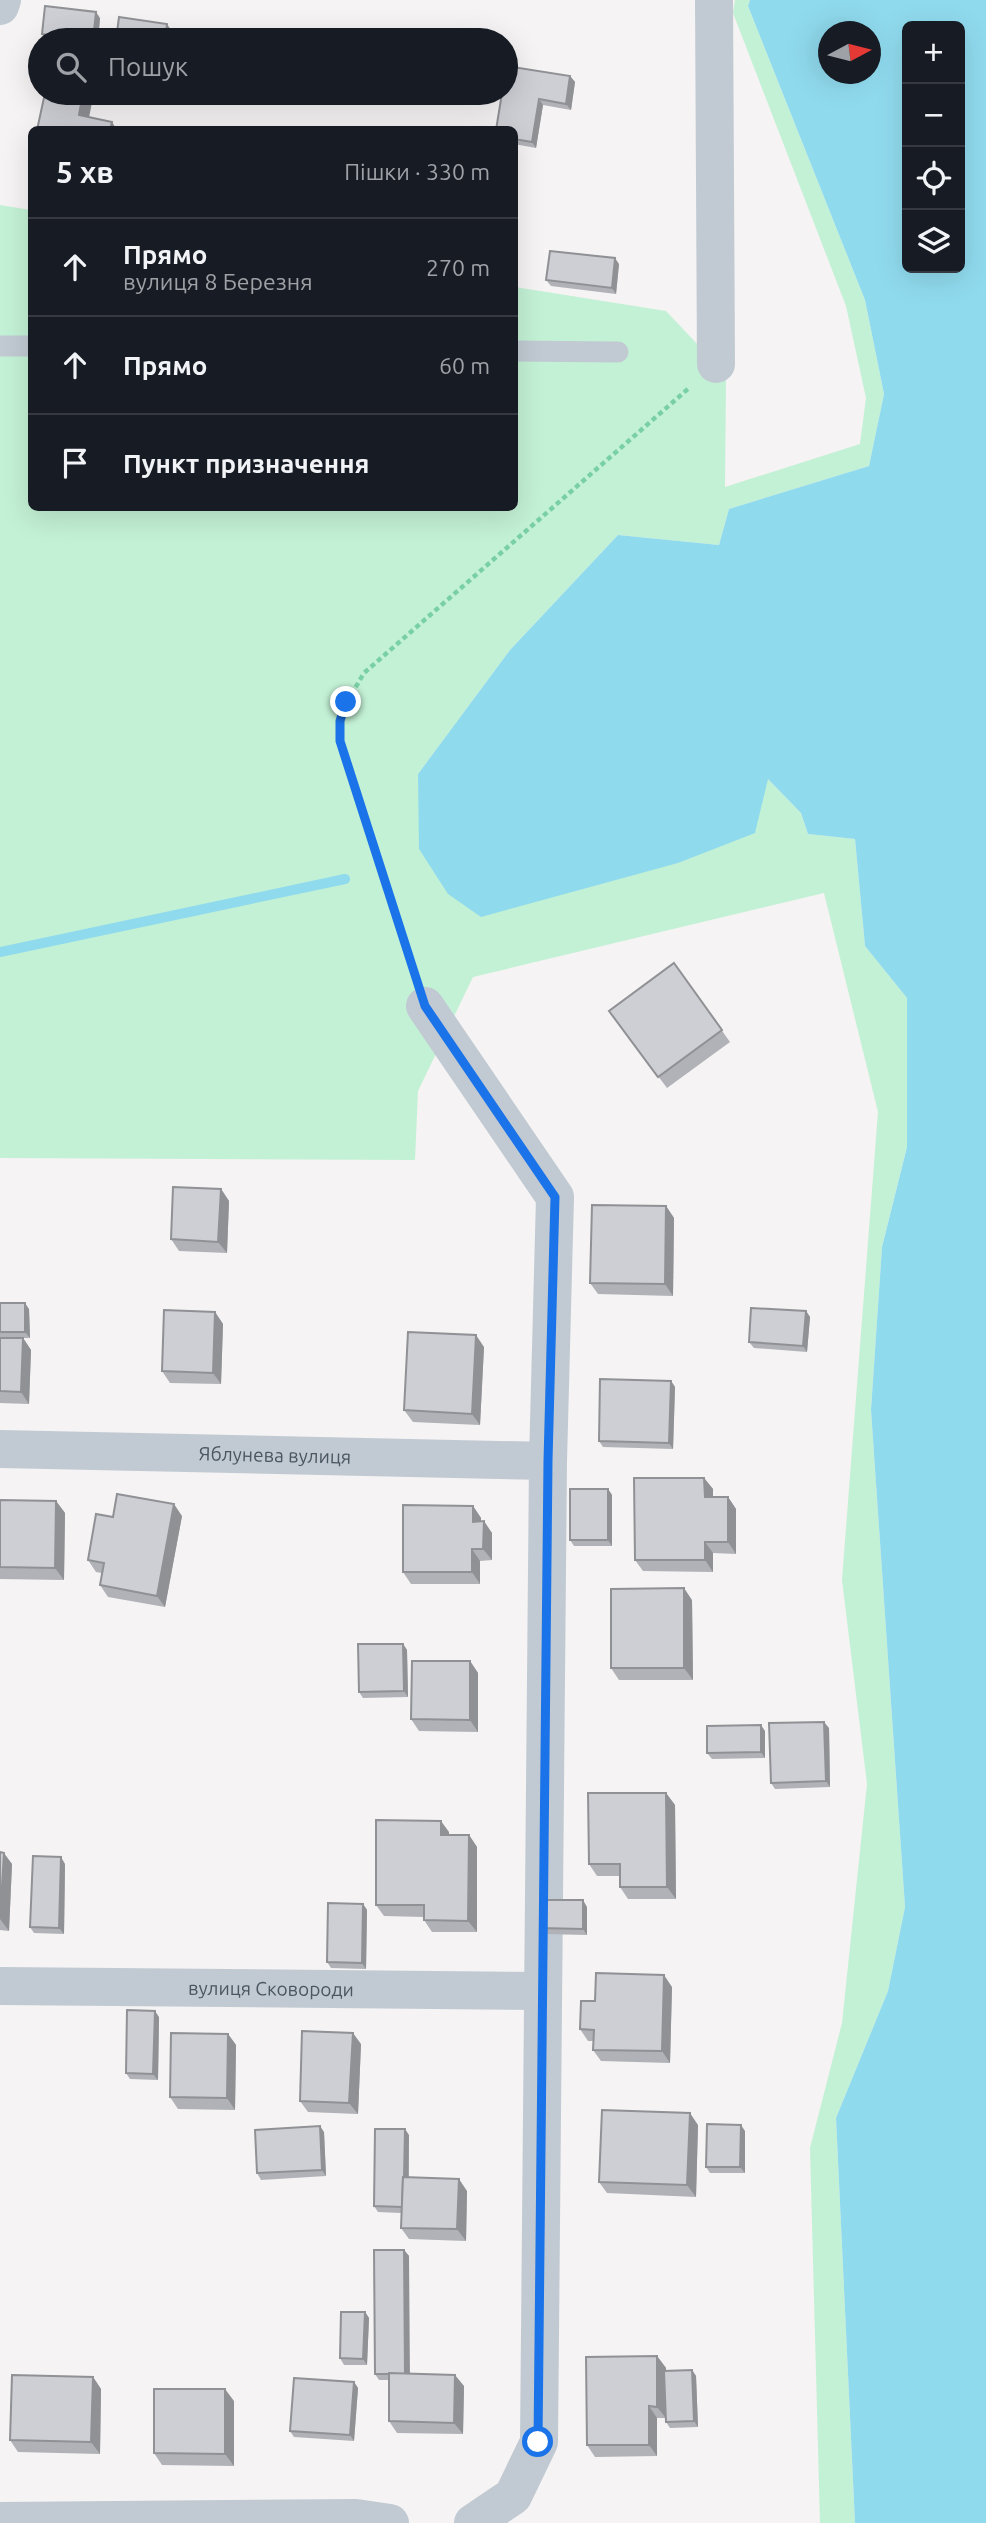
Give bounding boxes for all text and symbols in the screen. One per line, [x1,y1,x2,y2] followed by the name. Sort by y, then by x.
[818,21,881,84] north arrow
[902,21,965,273] map controls
[902,21,965,84] button: +
[28,28,518,105] search box
[52,48,90,86] icon: search
[108,52,188,81] text: Пошук
[902,84,965,147] button: −
[902,147,965,210] button: locate
[56,155,114,189] text: 5 хв
[344,159,490,184] text: Пішки · 330 m
[902,210,965,273] button: layers
[123,240,207,269] text: Прямо
[56,248,94,286] icon: ahead
[426,255,490,280] text: 270 m
[123,269,313,294] text: вулиця 8 Березня
[56,346,94,384] icon: ahead
[123,351,207,380] text: Прямо
[439,353,490,378] text: 60 m
[56,444,94,482] icon: arrive
[123,449,369,478] text: Пункт призначення
[330,686,361,717] route end
[198,1442,351,1468] street label: Яблунева вулиця
[188,1977,354,2000] street label: вулиця Сковороди
[522,2426,553,2457] route start

